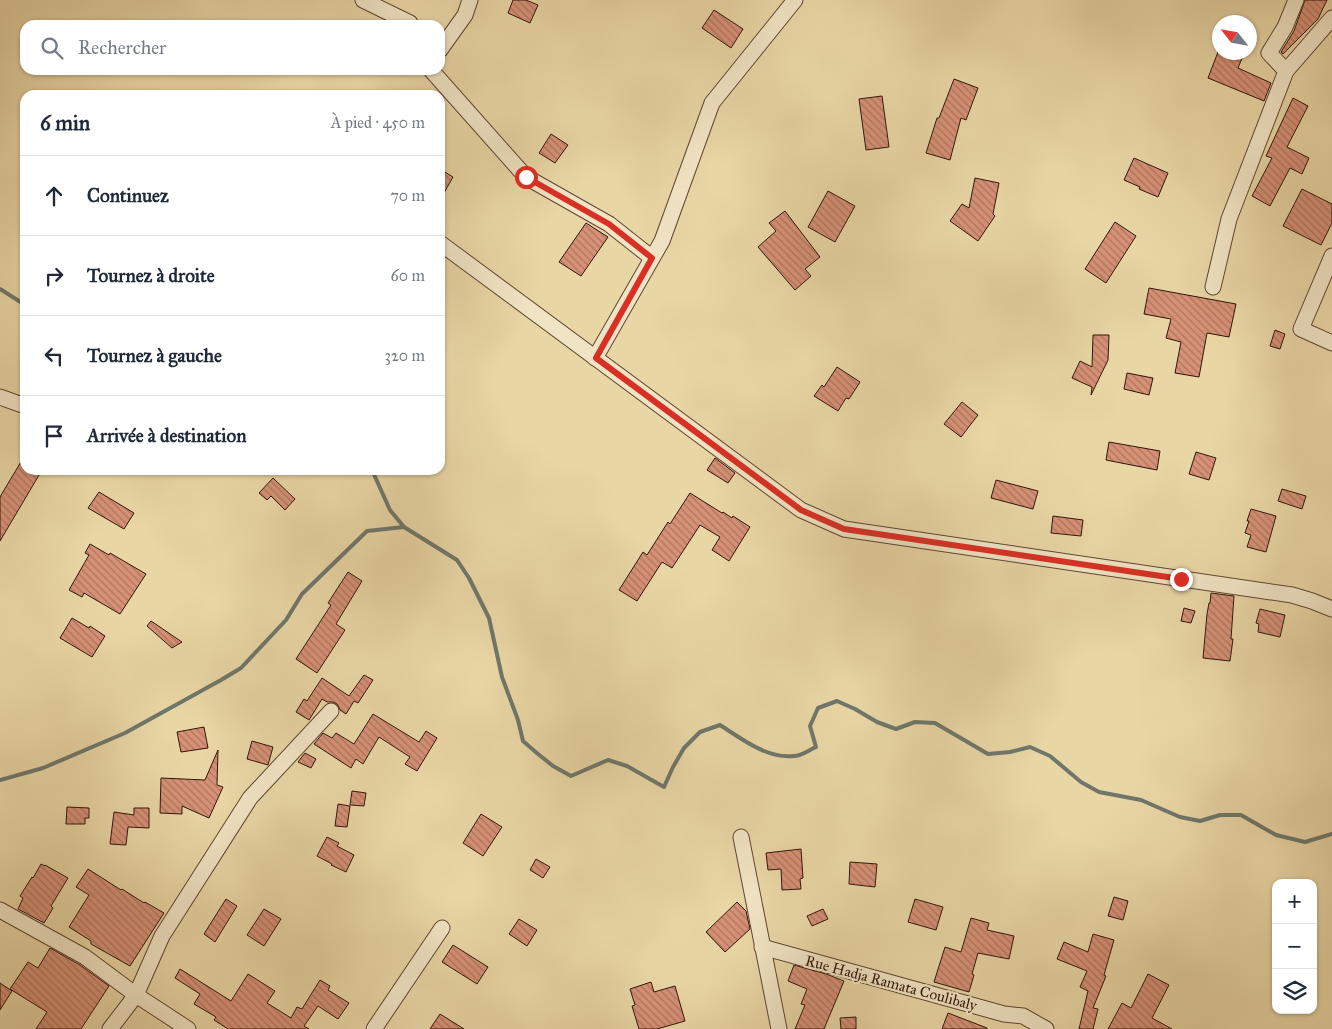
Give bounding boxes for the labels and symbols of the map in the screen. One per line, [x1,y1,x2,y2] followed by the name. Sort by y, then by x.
[1212,15,1257,60] north arrow
[515,166,538,189] route start
[1170,568,1193,591] route end
[803,951,980,1015] street label: Rue Hadja Ramata Coulibaly

